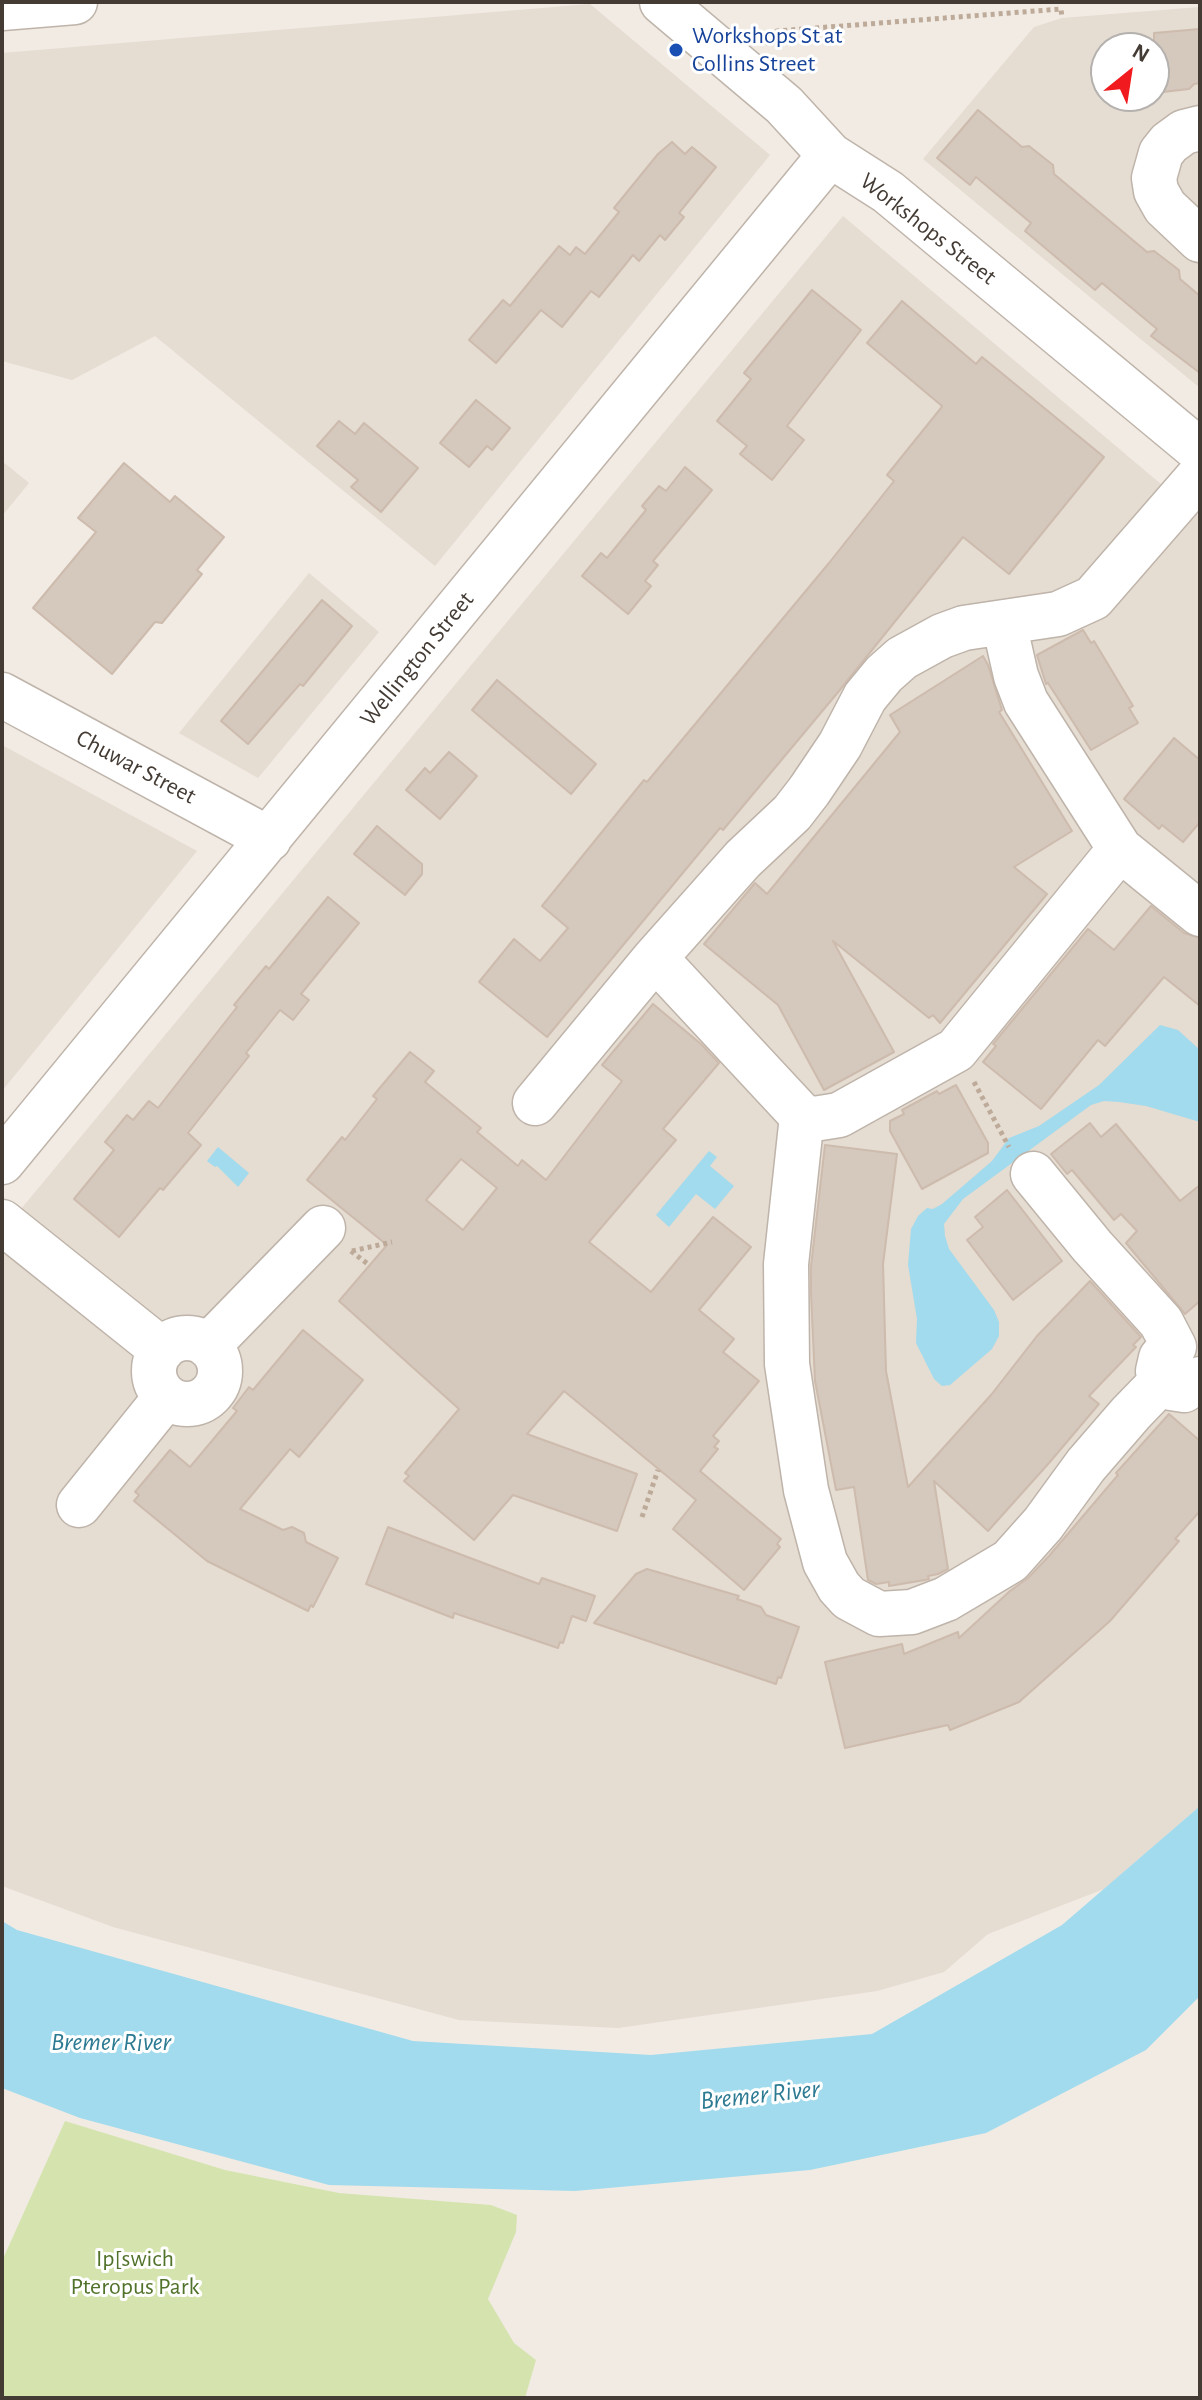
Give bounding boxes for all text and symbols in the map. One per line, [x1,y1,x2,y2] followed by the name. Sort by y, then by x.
[692,22,843,78] place label: Workshops St at Collins Street
[1090,32,1170,112] north arrow
[1129,40,1153,66] text: N
[667,41,685,59] marker: Workshops St at Collins Street
[854,167,1002,291] street label: Workshops Street
[354,586,480,732] street label: Wellington Street
[71,723,201,811] street label: Chuwar Street
[51,2026,171,2058] water label: Bremer River
[699,2073,821,2117] water label: Bremer River
[71,2245,199,2301] park label: Ip[swich Pteropus Park

